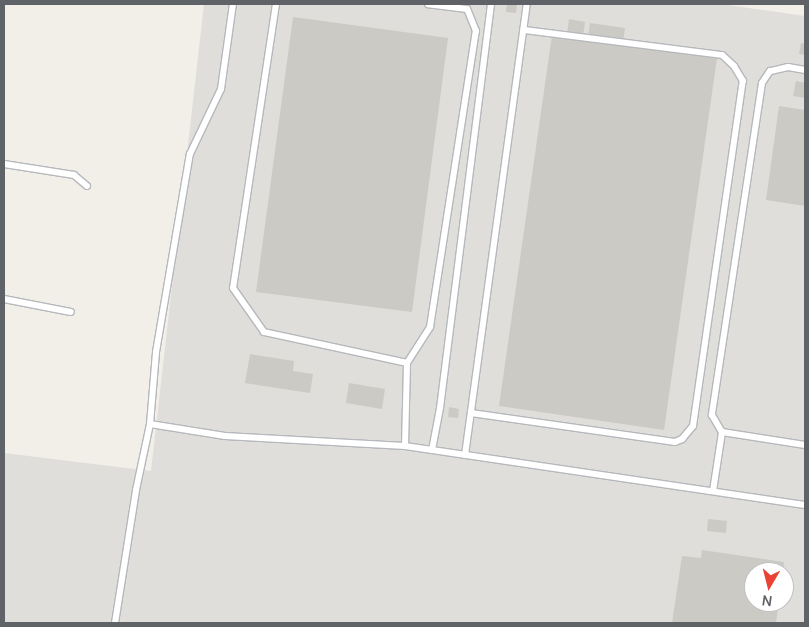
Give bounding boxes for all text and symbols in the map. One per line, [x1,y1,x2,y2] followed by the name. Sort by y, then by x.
[744,562,794,612] north arrow
[761,591,773,611] text: N

